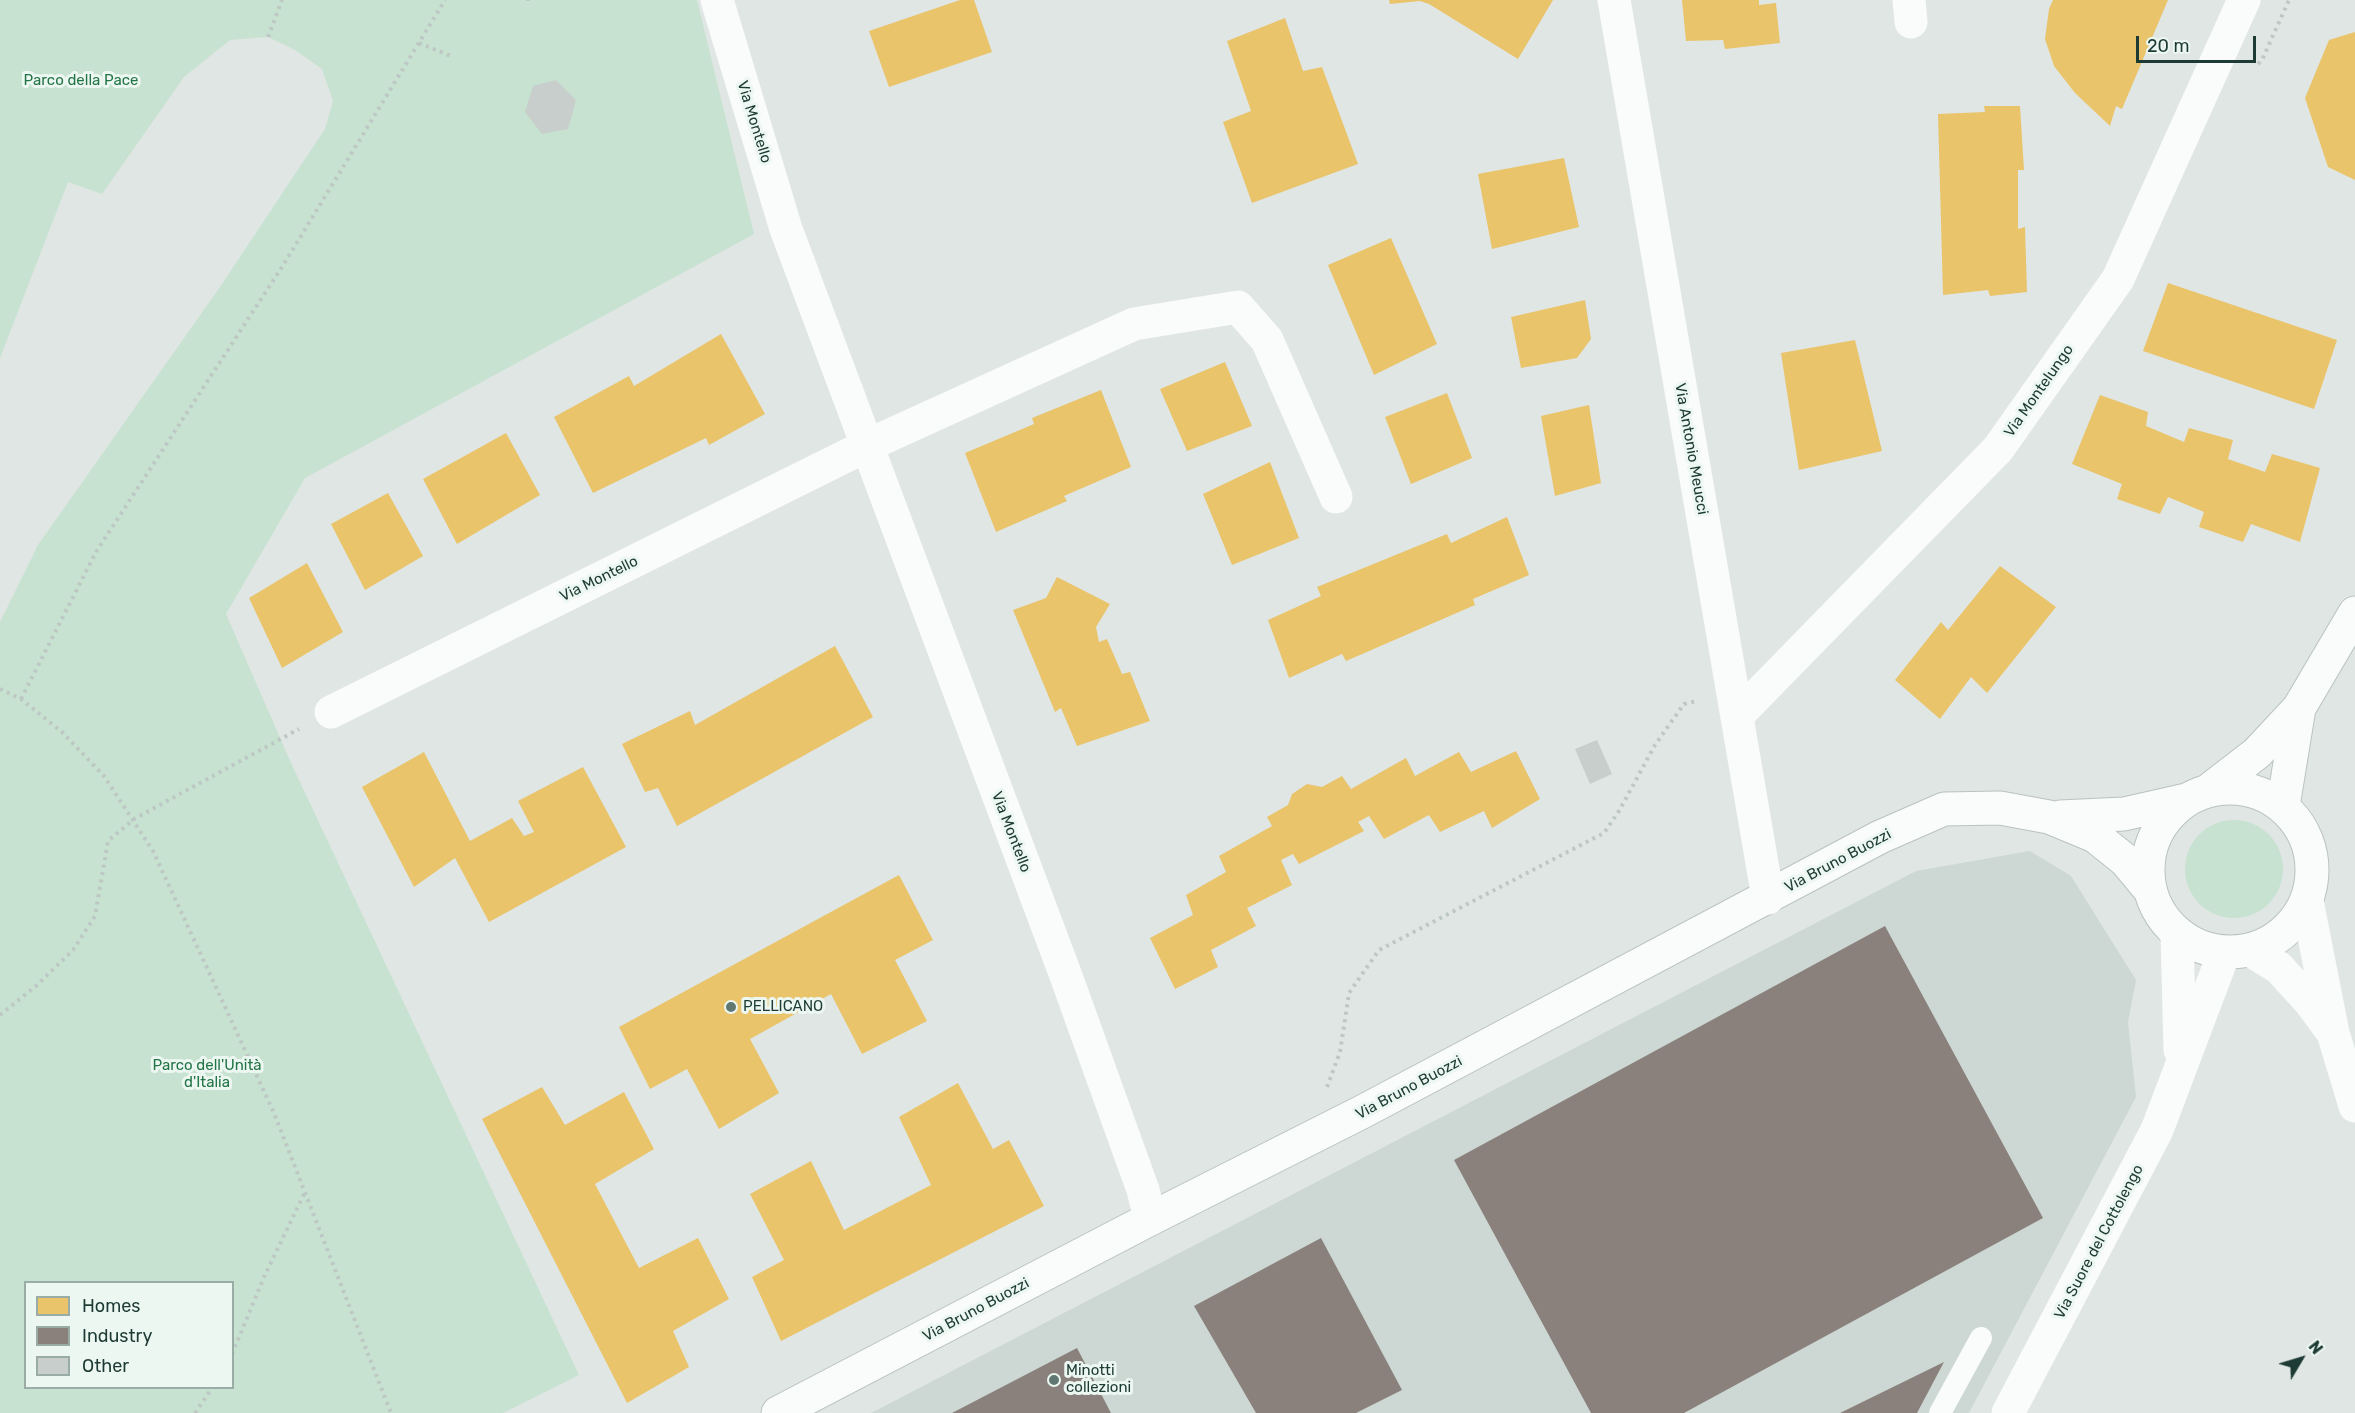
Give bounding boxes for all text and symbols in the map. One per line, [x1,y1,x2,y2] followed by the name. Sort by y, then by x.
[2139,24,2259,62] scale bar
[2147,35,2189,57] text: 20 m
[24,72,138,90] park label: Parco della Pace
[733,79,775,165] street label: Via Montello
[2001,341,2077,441] street label: Via Montelungo
[1671,382,1711,516] street label: Via Antonio Meucci
[557,552,641,606] street label: Via Montello
[987,789,1035,875] street label: Via Montello
[1782,825,1894,897] street label: Via Bruno Buozzi
[743,998,823,1016] place label: PELLICANO
[724,1000,738,1014] marker: PELLICANO
[1353,1052,1465,1124] street label: Via Bruno Buozzi
[152,1057,262,1092] park label: Parco dell'Unità d'Italia
[2051,1162,2147,1322] street label: Via Suore del Cottolengo
[920,1274,1032,1346] street label: Via Bruno Buozzi
[24,1281,234,1389] legend
[82,1295,140,1317] text: Homes
[82,1325,152,1347] text: Industry
[2271,1329,2331,1389] north arrow
[2305,1337,2327,1358] text: N
[82,1355,129,1377] text: Other
[1066,1362,1131,1397] place label: Minotti collezioni
[1047,1373,1061,1387] marker: Minotti collezioni

